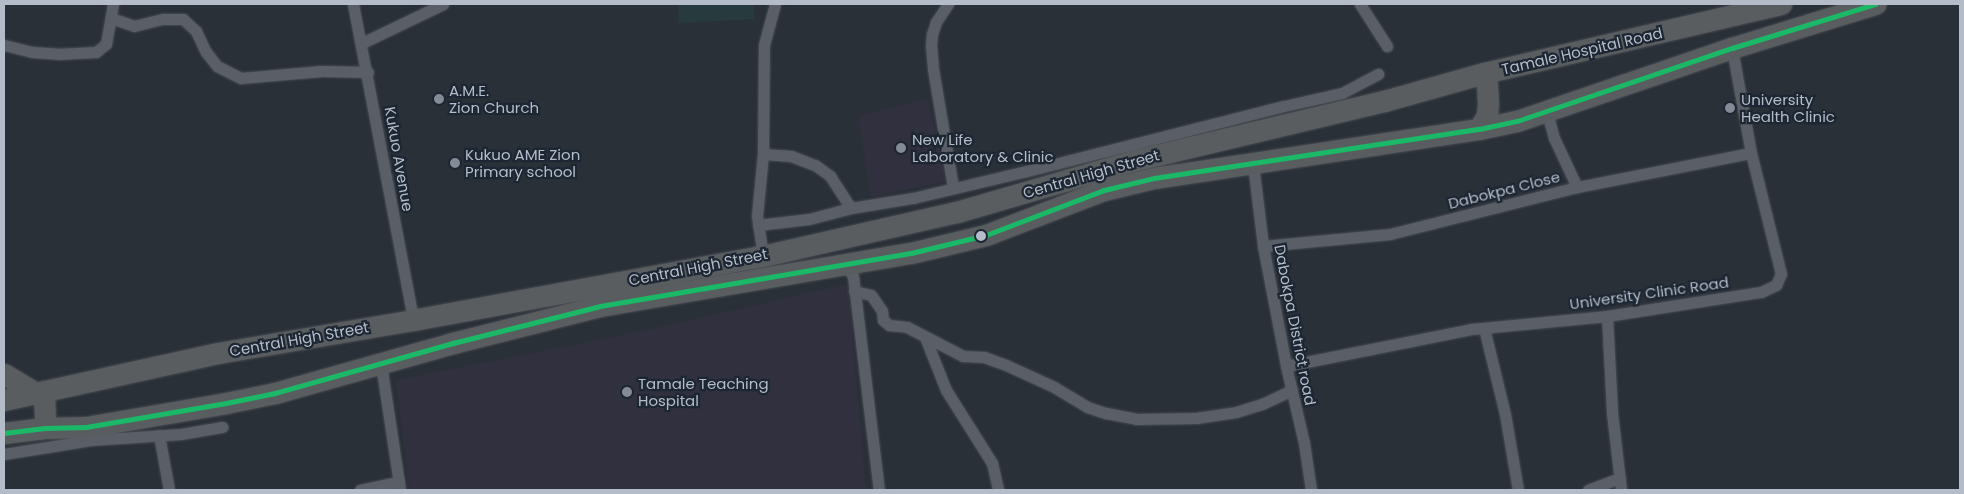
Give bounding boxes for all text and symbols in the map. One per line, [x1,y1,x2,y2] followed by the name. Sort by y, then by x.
[1500,24,1664,78] street label: Tamale Hospital Road
[449,81,539,116] place label: A.M.E. Zion Church
[1741,90,1835,125] place label: University Health Clinic
[433,93,445,105] marker: A.M.E. Zion Church
[1723,101,1737,115] marker: University Health Clinic
[381,105,417,213] street label: Kukuo Avenue
[912,130,1054,165] place label: New Life Laboratory & Clinic
[894,141,908,155] marker: New Life Laboratory & Clinic
[465,145,580,180] place label: Kukuo AME Zion Primary school
[1021,146,1161,202] street label: Central High Street
[449,157,461,169] marker: Kukuo AME Zion Primary school
[1446,167,1562,213] street label: Dabokpa Close
[976,231,986,241] unlabelled marker
[1271,243,1319,407] street label: Dabokpa District road
[627,245,769,289] street label: Central High Street
[1568,273,1730,313] street label: University Clinic Road
[228,318,370,360] street label: Central High Street
[638,374,769,409] place label: Tamale Teaching Hospital
[620,385,634,399] marker: Tamale Teaching Hospital

